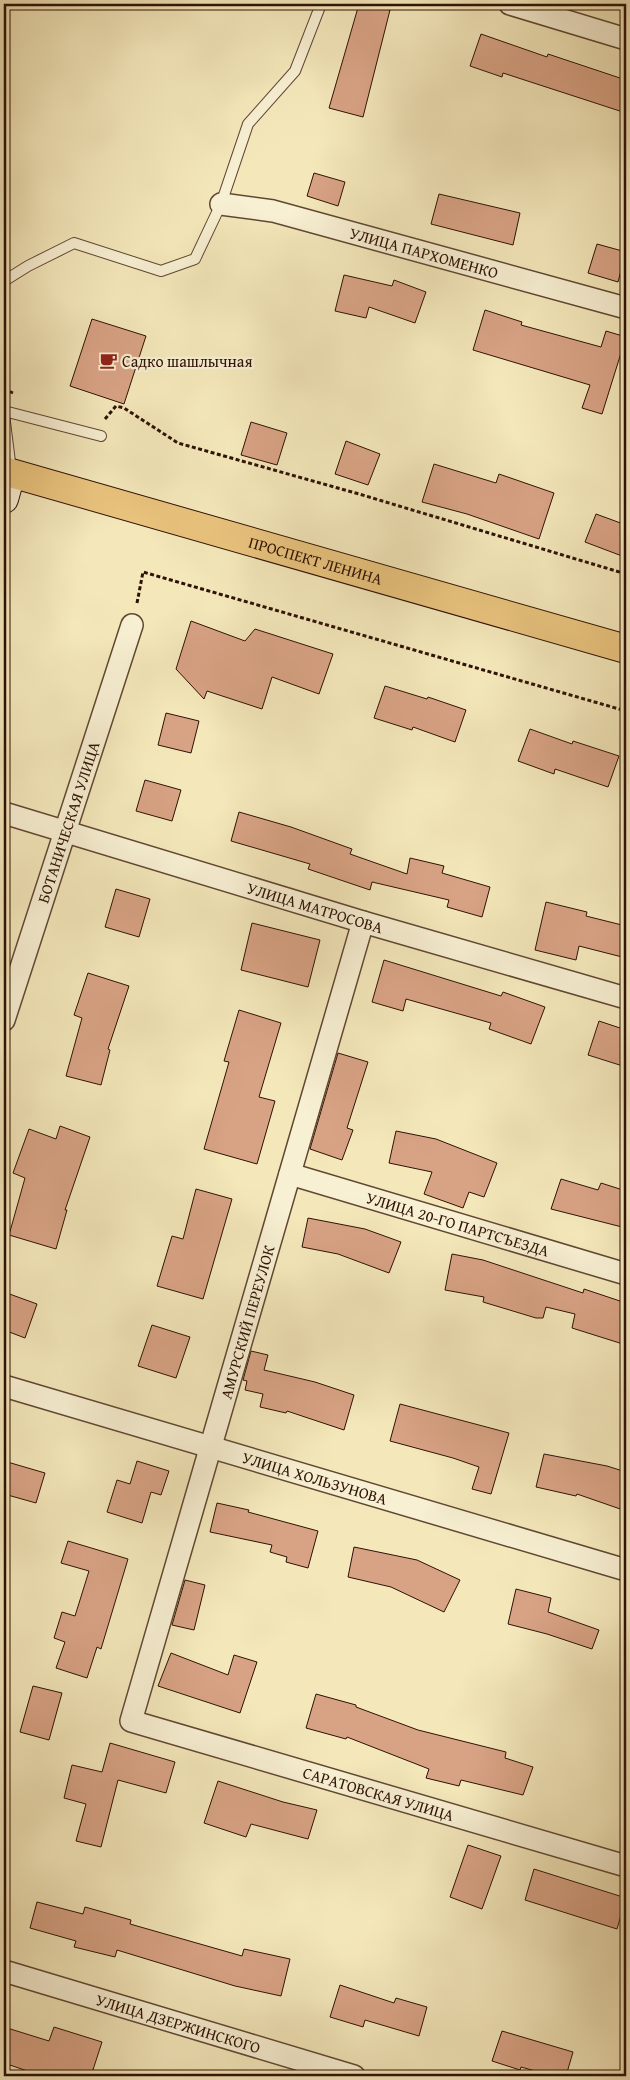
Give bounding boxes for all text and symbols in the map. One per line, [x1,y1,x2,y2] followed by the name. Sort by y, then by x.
[347,221,501,284] street label: УЛИЦА ПАРХОМЕНКО
[122,349,252,373] place label: Садко шашлычная
[98,351,118,371] cafe icon: Садко шашлычная
[246,530,385,591] street label: ПРОСПЕКТ ЛЕНИНА
[31,738,106,906] street label: БОТАНИЧЕСКАЯ УЛИЦА
[244,875,386,939] street label: УЛИЦА МАТРОСОВА
[363,1185,552,1263] street label: УЛИЦА 20-ГО ПАРТСЪЕЗДА
[214,1242,280,1402] street label: АМУРСКИЙ ПЕРЕУЛОК
[239,1445,390,1511] street label: УЛИЦА ХОЛЬЗУНОВА
[300,1760,457,1827] street label: САРАТОВСКАЯ УЛИЦА
[93,1987,264,2059] street label: УЛИЦА ДЗЕРЖИНСКОГО

